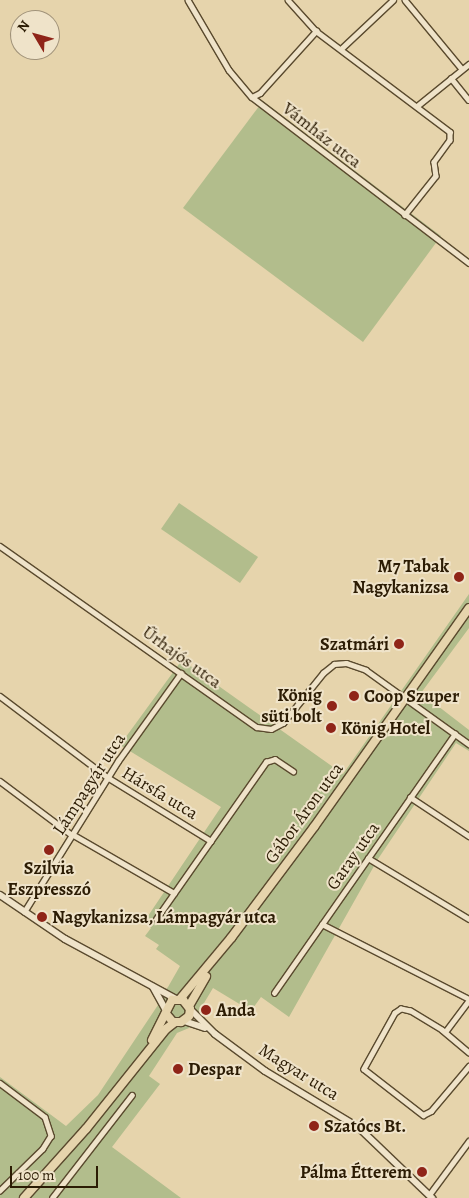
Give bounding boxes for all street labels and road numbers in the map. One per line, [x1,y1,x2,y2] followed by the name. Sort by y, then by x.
[278,97,366,173] street label: Vámház utca
[138,621,226,693] street label: Űrhajós utca
[48,729,130,839] street label: Lámpagyár utca
[260,758,348,868] street label: Gábor Áron utca
[118,762,202,824] street label: Hársfa utca
[322,818,384,894] street label: Garay utca
[255,1039,343,1105] street label: Magyar utca

